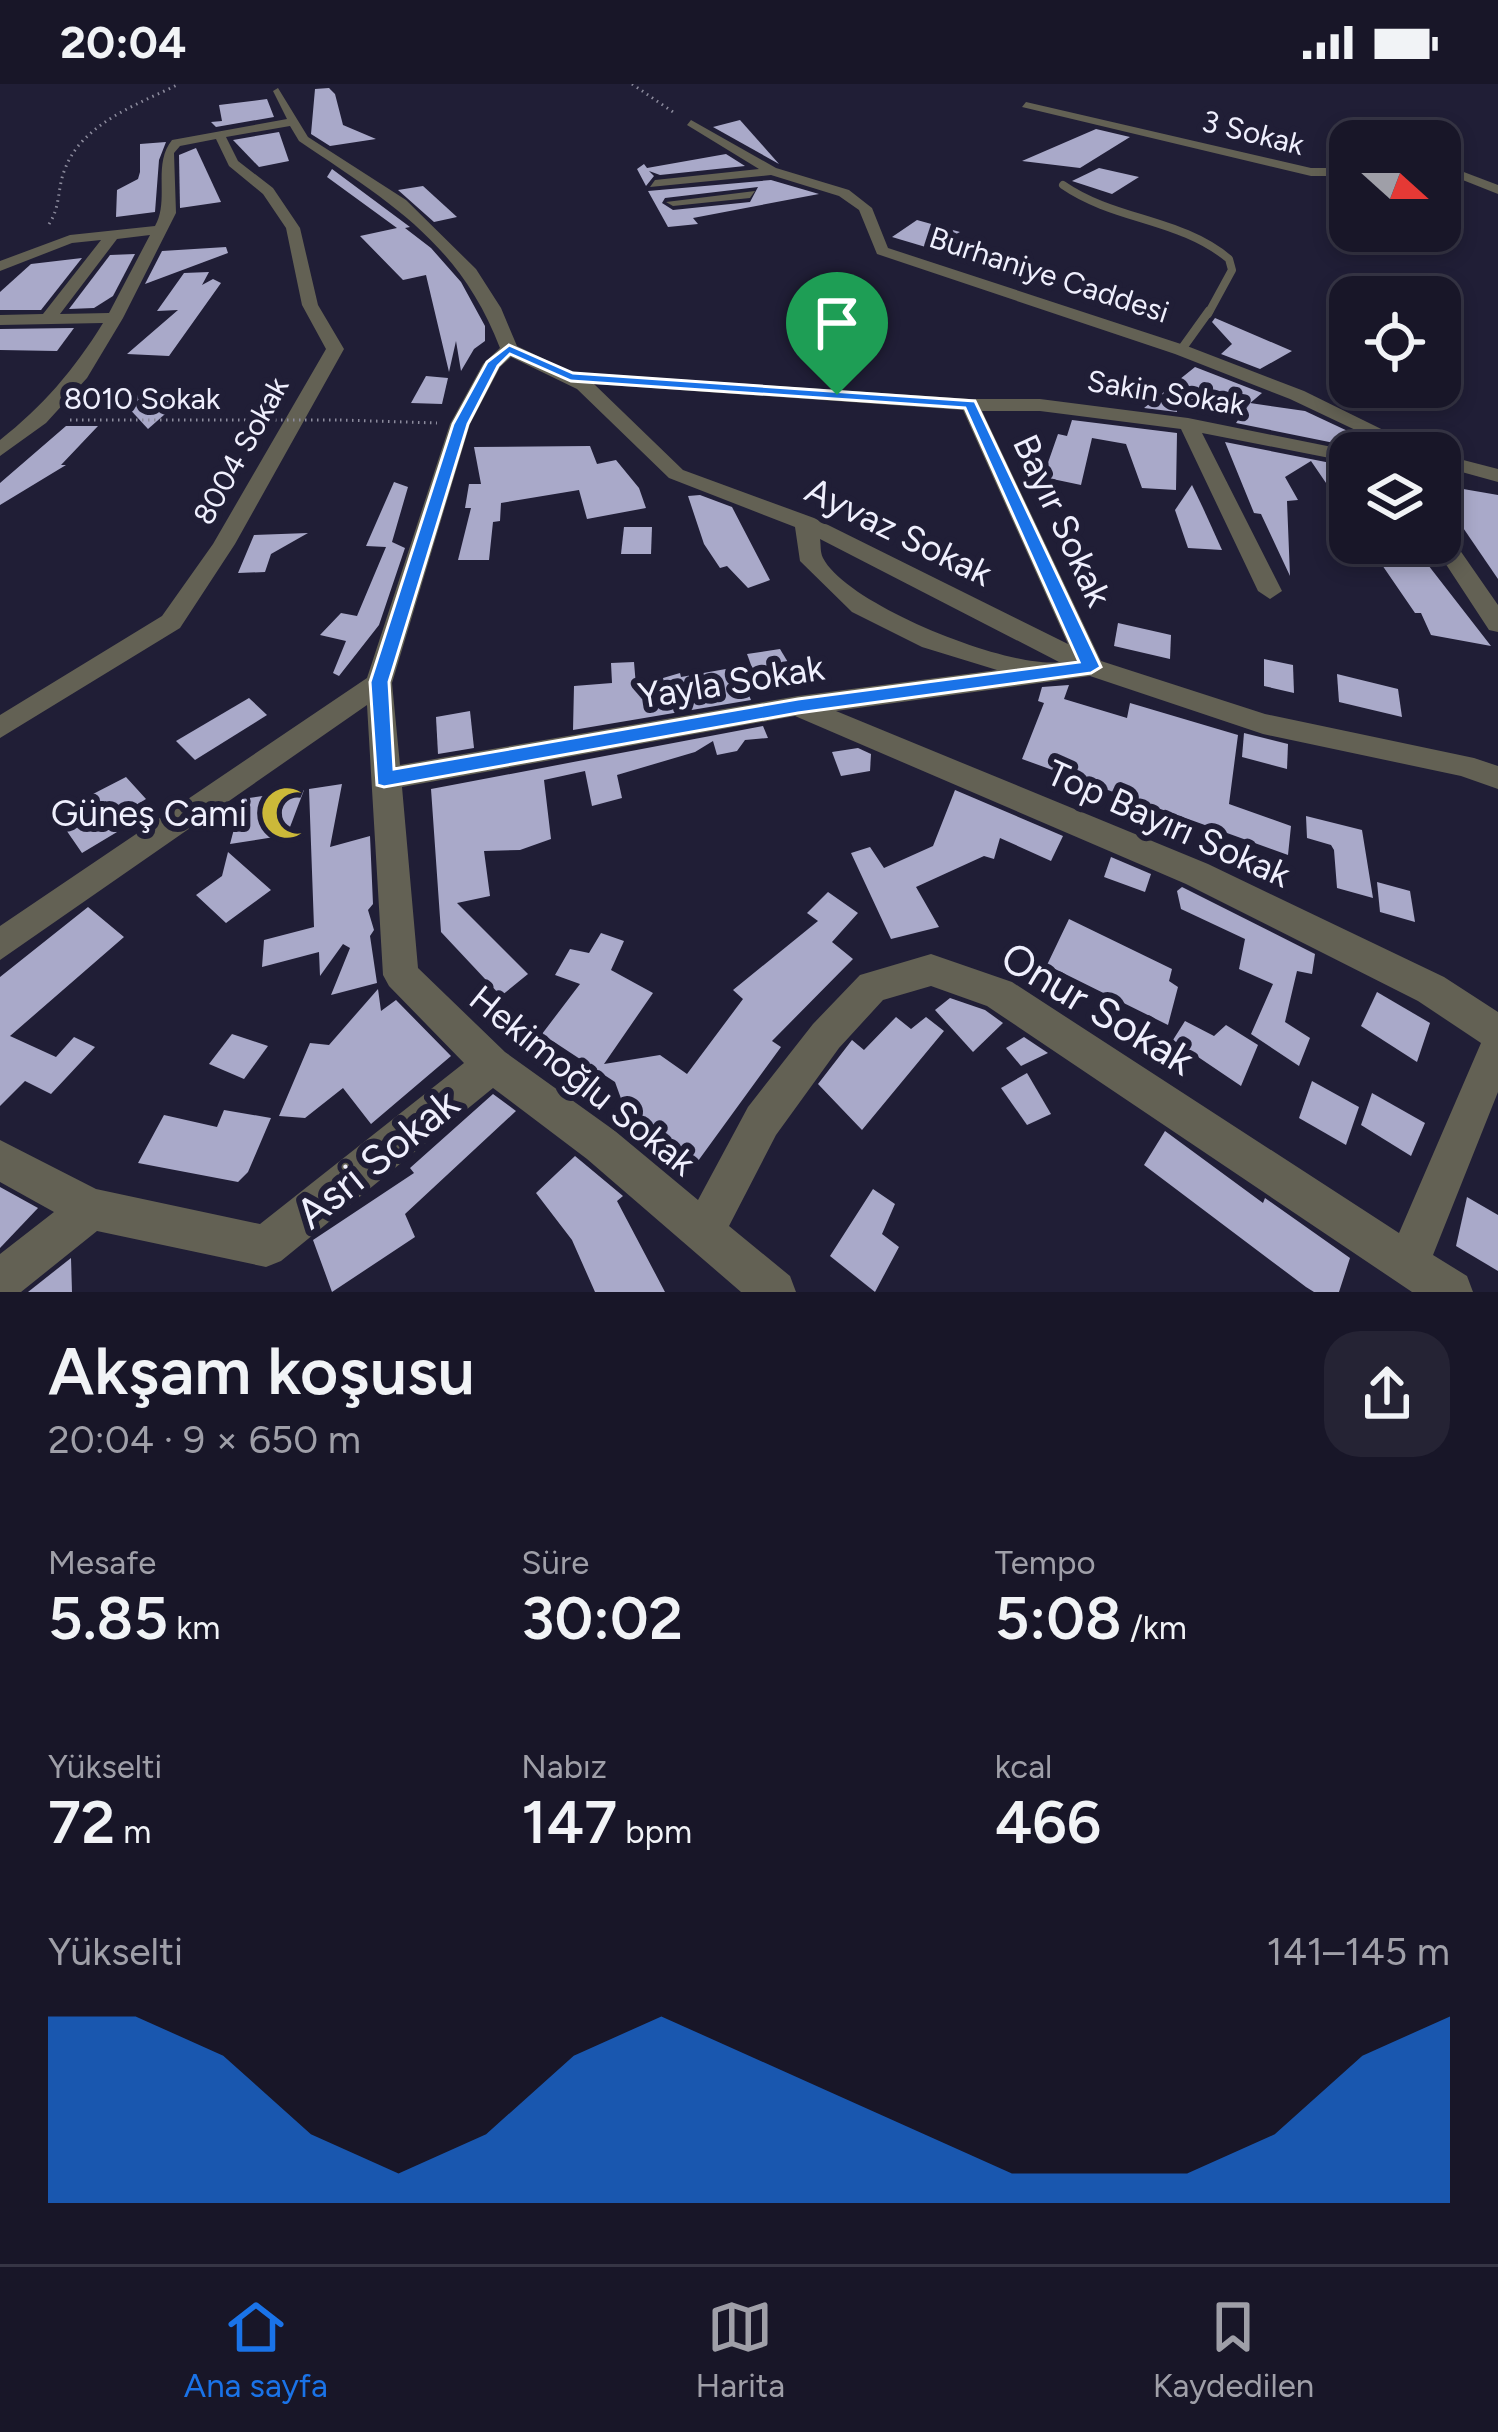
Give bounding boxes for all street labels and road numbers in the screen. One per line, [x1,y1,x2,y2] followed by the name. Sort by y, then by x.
[1198,102,1308,163] street label: 3 Sokak
[925,218,1174,331] street label: Burhaniye Caddesi
[1085,362,1248,423] street label: Sakin Sokak
[185,370,296,531] street label: 8004 Sokak
[64,380,221,417] street label: 8010 Sokak
[1004,428,1121,613] street label: Bayır Sokak
[799,468,999,595] street label: Ayvaz Sokak
[635,645,828,717] street label: Yayla Sokak
[1041,751,1297,896] street label: Top Bayırı Sokak
[992,931,1204,1086] street label: Onur Sokak
[461,976,705,1185] street label: Hekimoğlu Sokak
[286,1077,469,1239] street label: Asri Sokak

